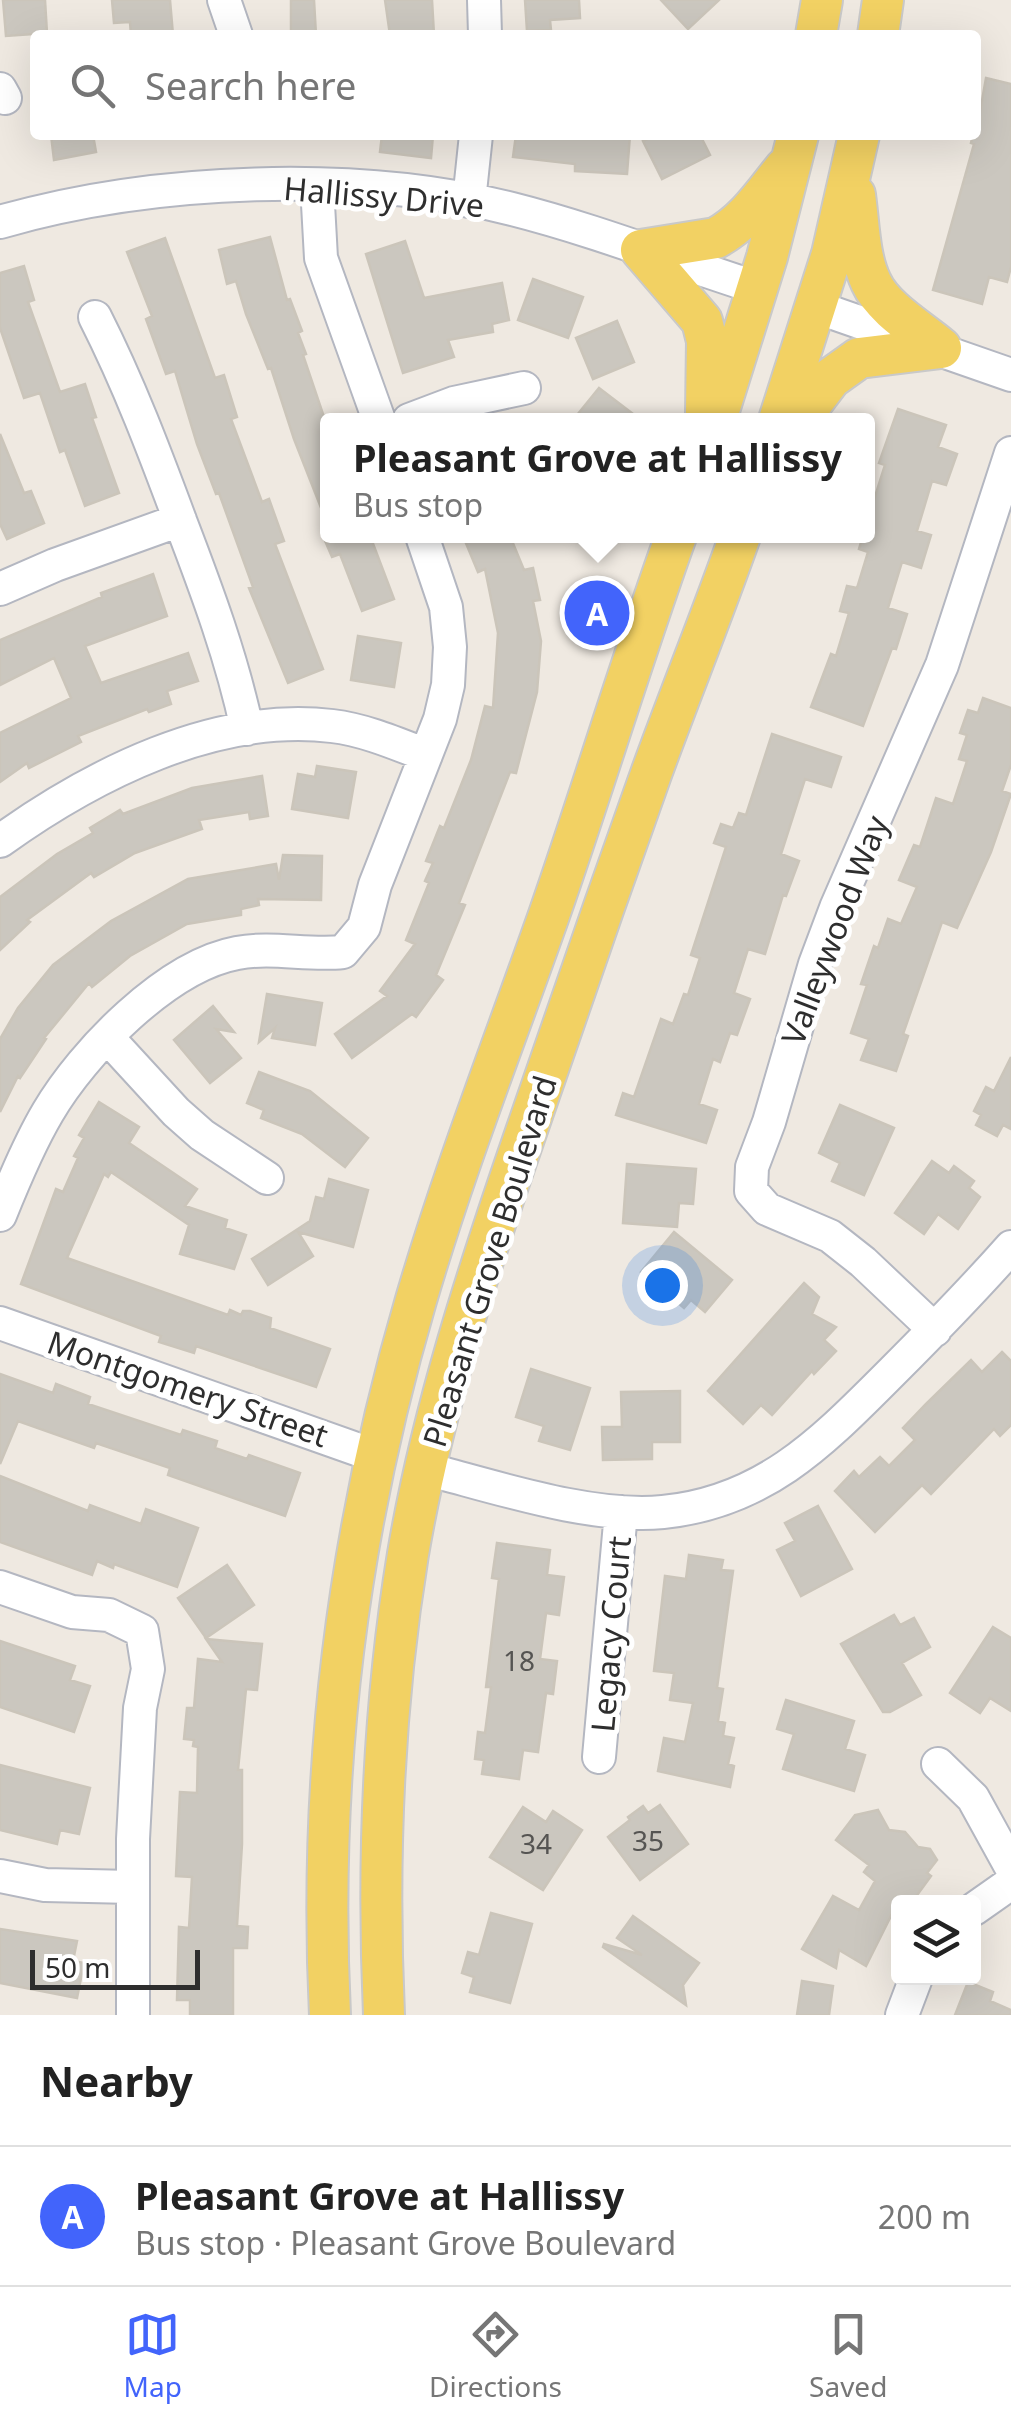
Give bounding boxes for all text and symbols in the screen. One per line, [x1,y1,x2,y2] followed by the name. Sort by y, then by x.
[30,30,981,140] search box
[65,58,120,113] icon: search
[145,59,356,111] text: Search here
[282,166,486,226] street label: Hallissy Drive
[320,413,875,543] popup
[353,431,842,483] text: Pleasant Grove at Hallissy
[353,483,483,526] text: Bus stop
[564,576,630,650] pin: A
[771,809,898,1051] street label: Valleywood Way
[412,1070,566,1452] street label: Pleasant Grove Boulevard
[637,1260,688,1311] your location
[42,1320,334,1456] street label: Montgomery Street
[580,1534,640,1734] street label: Legacy Court
[503,1641,535,1679] house number: 18
[632,1821,664,1859] house number: 35
[520,1824,552,1862] house number: 34
[891,1895,981,1985] map controls
[891,1895,981,1985] button: layers
[30,1945,200,1990] scale bar
[45,1948,111,1986] text: 50 m
[40,2052,193,2109] text: Nearby
[135,2169,624,2221] text: Pleasant Grove at Hallissy
[61,2195,84,2238] text: A
[878,2195,971,2238] text: 200 m
[135,2221,676,2264] text: Bus stop · Pleasant Grove Boulevard
[124,2307,182,2405] tab: Map
[429,2307,562,2405] tab: Directions
[809,2307,887,2405] tab: Saved

